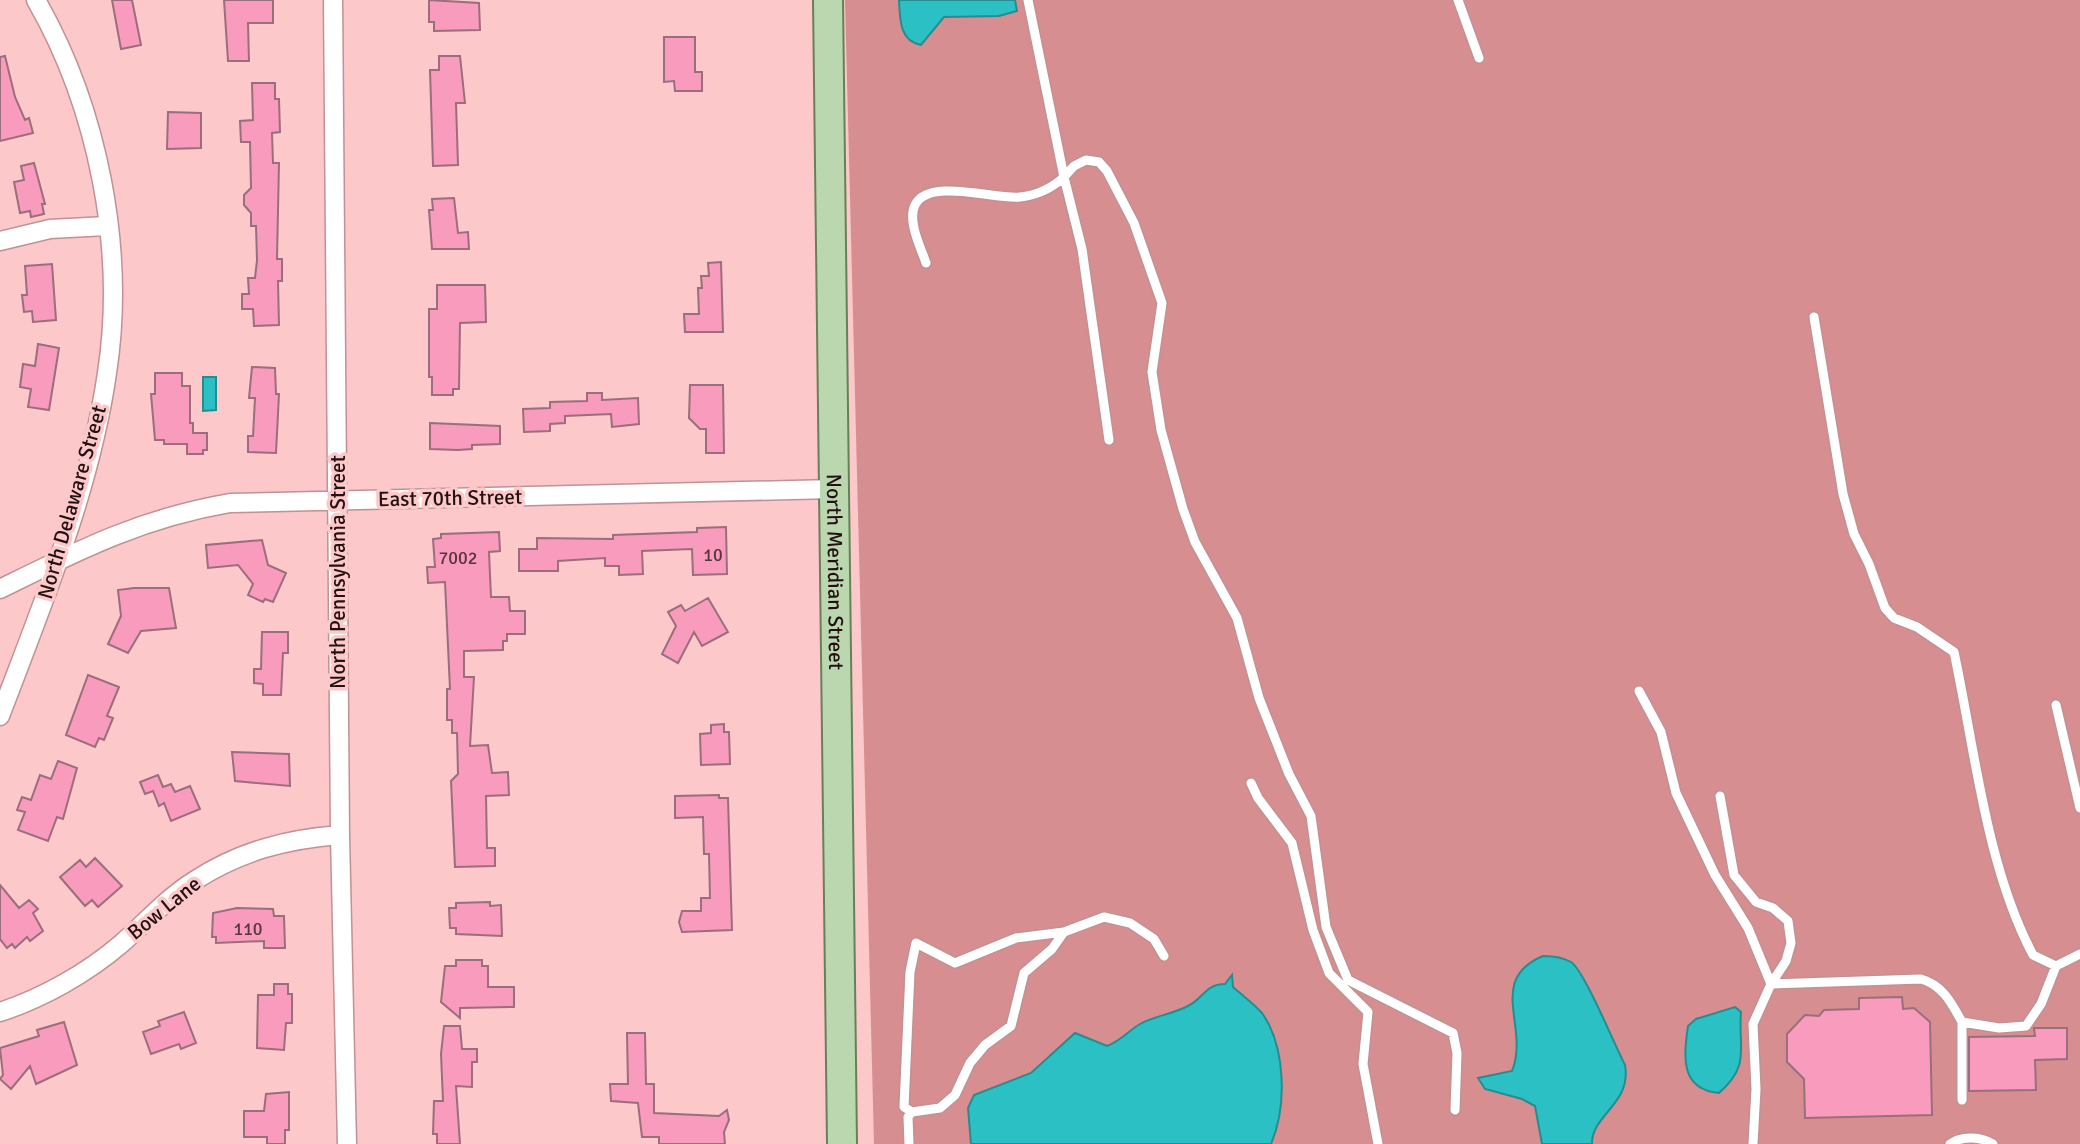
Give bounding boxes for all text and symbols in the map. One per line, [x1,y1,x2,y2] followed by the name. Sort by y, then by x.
[32,402,112,602] street label: North Delaware Street
[325,455,351,689] street label: North Pennsylvania Street
[821,474,849,670] street label: North Meridian Street
[378,484,522,512] street label: East 70th Street
[703,544,723,566] house number: 10
[439,547,477,569] house number: 7002
[122,871,206,945] street label: Bow Lane
[233,918,263,940] house number: 110

